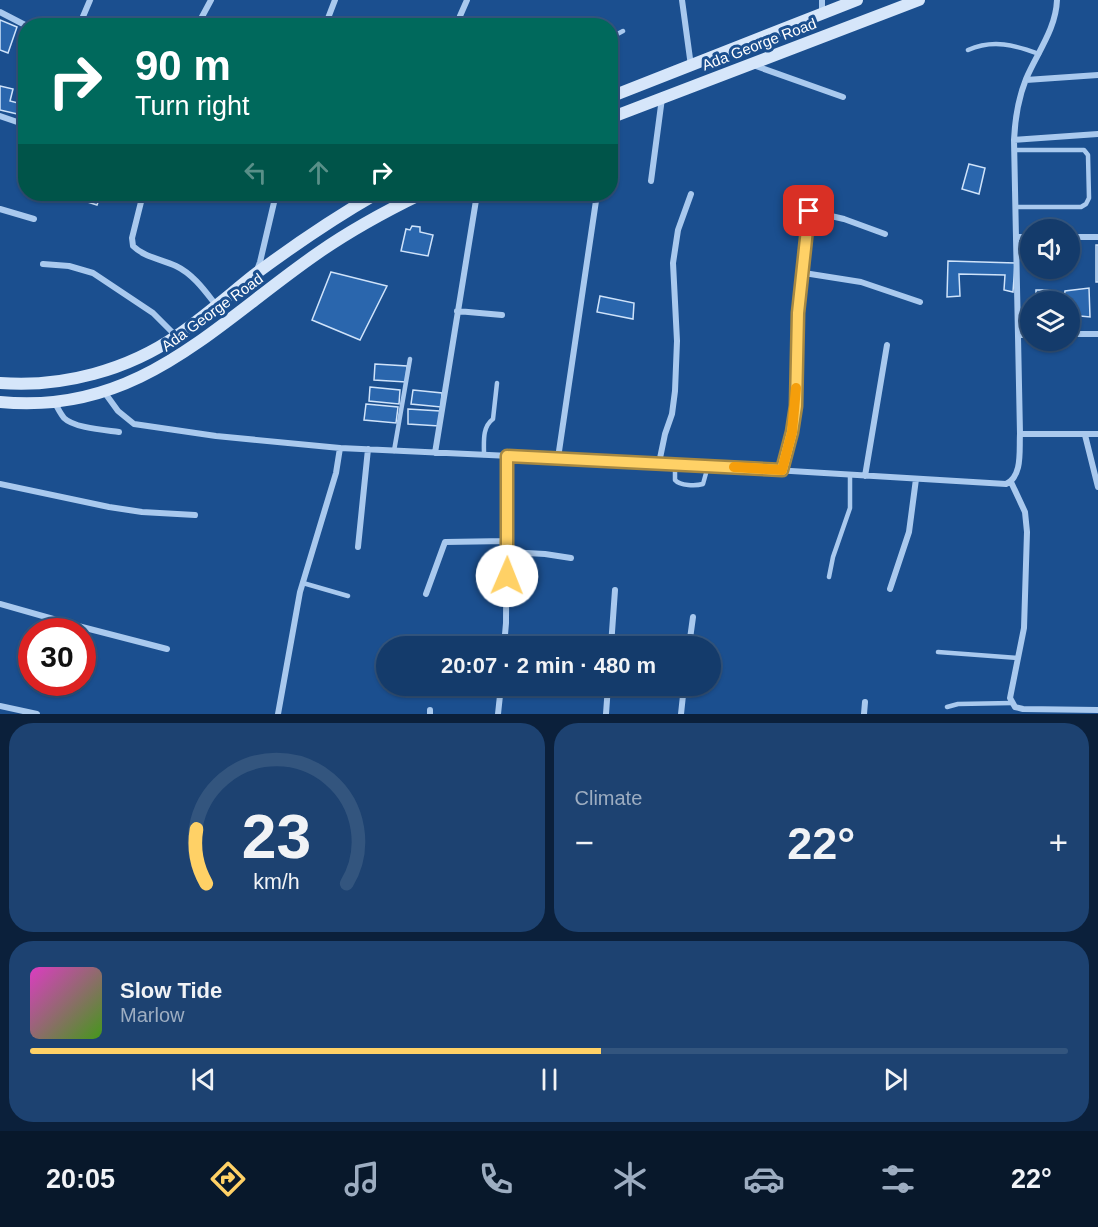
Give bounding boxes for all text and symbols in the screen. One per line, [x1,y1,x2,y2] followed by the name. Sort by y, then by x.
[700,14,818,74] street label: Ada George Road
[36,42,114,120] icon: right
[135,42,231,89] text: 90 m
[135,91,250,121] text: Turn right
[239,156,272,189] icon: left
[302,156,335,189] icon: ahead
[365,156,398,189] icon: right
[783,185,834,236] pin
[792,194,825,227] icon: arrive
[1020,219,1080,351] map controls
[1020,219,1080,279] button: sound
[158,270,266,354] street label: Ada George Road
[1020,291,1080,351] button: layers
[475,544,539,608] position arrow
[18,618,96,696] speed limit sign: 30
[441,653,656,678] text: 20:07 · 2 min · 480 m
[575,787,642,809] text: Climate
[242,802,311,871] text: 23
[787,818,855,869] text: 22°
[575,824,594,861] text: −
[1049,824,1068,861] text: +
[254,871,300,895] text: km/h
[120,978,222,1003] text: Slow Tide
[120,1004,184,1026] text: Marlow
[187,1063,220,1096] icon: previous
[533,1063,566,1096] icon: pause
[879,1063,912,1096] icon: next
[207,1158,249,1200] icon: directions
[341,1158,383,1200] icon: music
[475,1158,517,1200] icon: phone
[609,1158,651,1200] icon: climate
[743,1158,785,1200] icon: car
[877,1158,919,1200] icon: filters
[46,1164,115,1194] text: 20:05
[1011,1164,1052,1194] text: 22°

